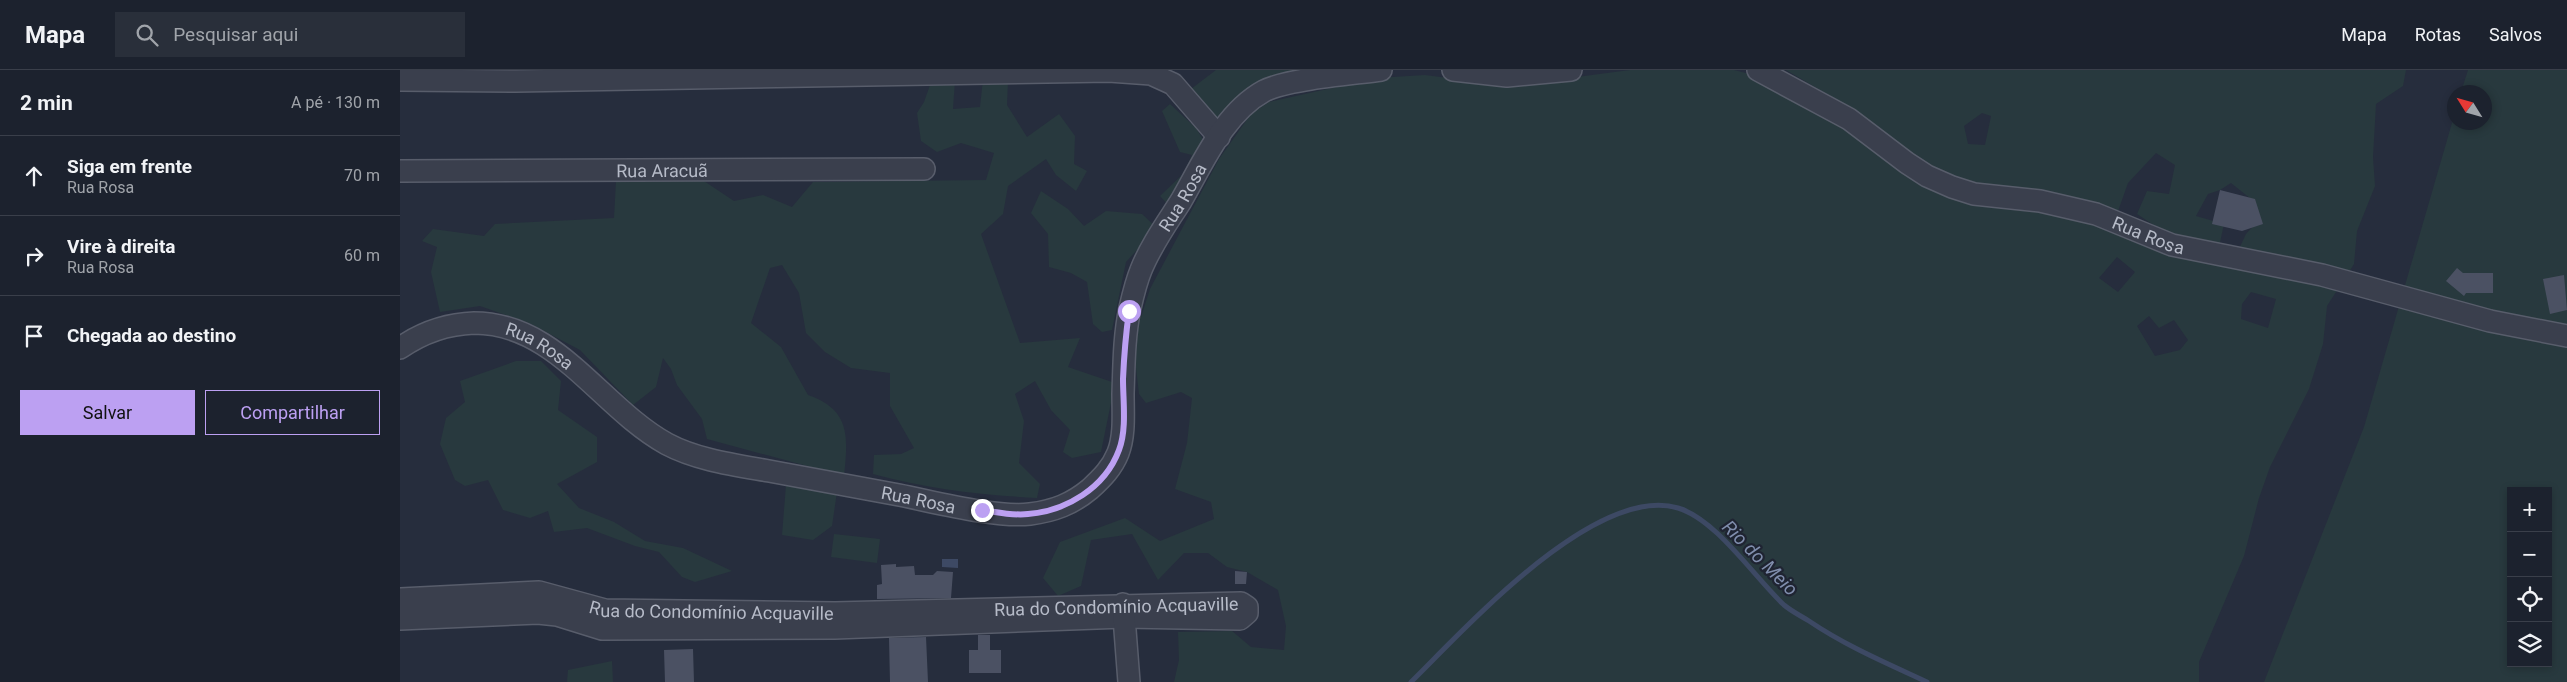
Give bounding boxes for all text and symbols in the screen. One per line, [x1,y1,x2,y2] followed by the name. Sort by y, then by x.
[115,12,465,57] search box
[25,21,85,49] text: Mapa
[133,21,161,49] icon: search
[173,23,298,46] text: Pesquisar aqui
[2341,24,2387,45] text: Mapa
[2415,24,2461,45] text: Rotas
[2489,24,2542,45] text: Salvos
[2447,85,2492,130] north arrow
[20,91,73,115] text: 2 min
[291,93,380,112] text: A pé · 130 m
[67,155,192,178] text: Siga em frente
[616,159,708,181] street label: Rua Aracuã
[1154,159,1210,235] street label: Rua Rosa
[20,162,48,190] icon: ahead
[344,166,380,185] text: 70 m
[67,178,134,197] text: Rua Rosa
[2109,211,2186,258] street label: Rua Rosa
[67,235,176,258] text: Vire à direita
[20,242,48,270] icon: right
[344,246,380,265] text: 60 m
[67,258,134,277] text: Rua Rosa
[1118,300,1141,323] route start
[503,317,578,373] street label: Rua Rosa
[20,322,48,350] icon: arrive
[67,324,236,347] text: Chegada ao destino
[20,390,195,435] button: Salvar
[205,390,380,435] button: Compartilhar
[880,481,958,517] street label: Rua Rosa
[2507,487,2552,667] map controls
[2507,487,2552,532] button: +
[971,499,994,522] route end
[1717,515,1803,601] water label: Rio do Meio
[2507,532,2552,577] button: −
[2507,577,2552,622] button: locate
[994,593,1239,620] street label: Rua do Condomínio Acquaville
[587,596,834,623] street label: Rua do Condomínio Acquaville
[2507,622,2552,667] button: layers

